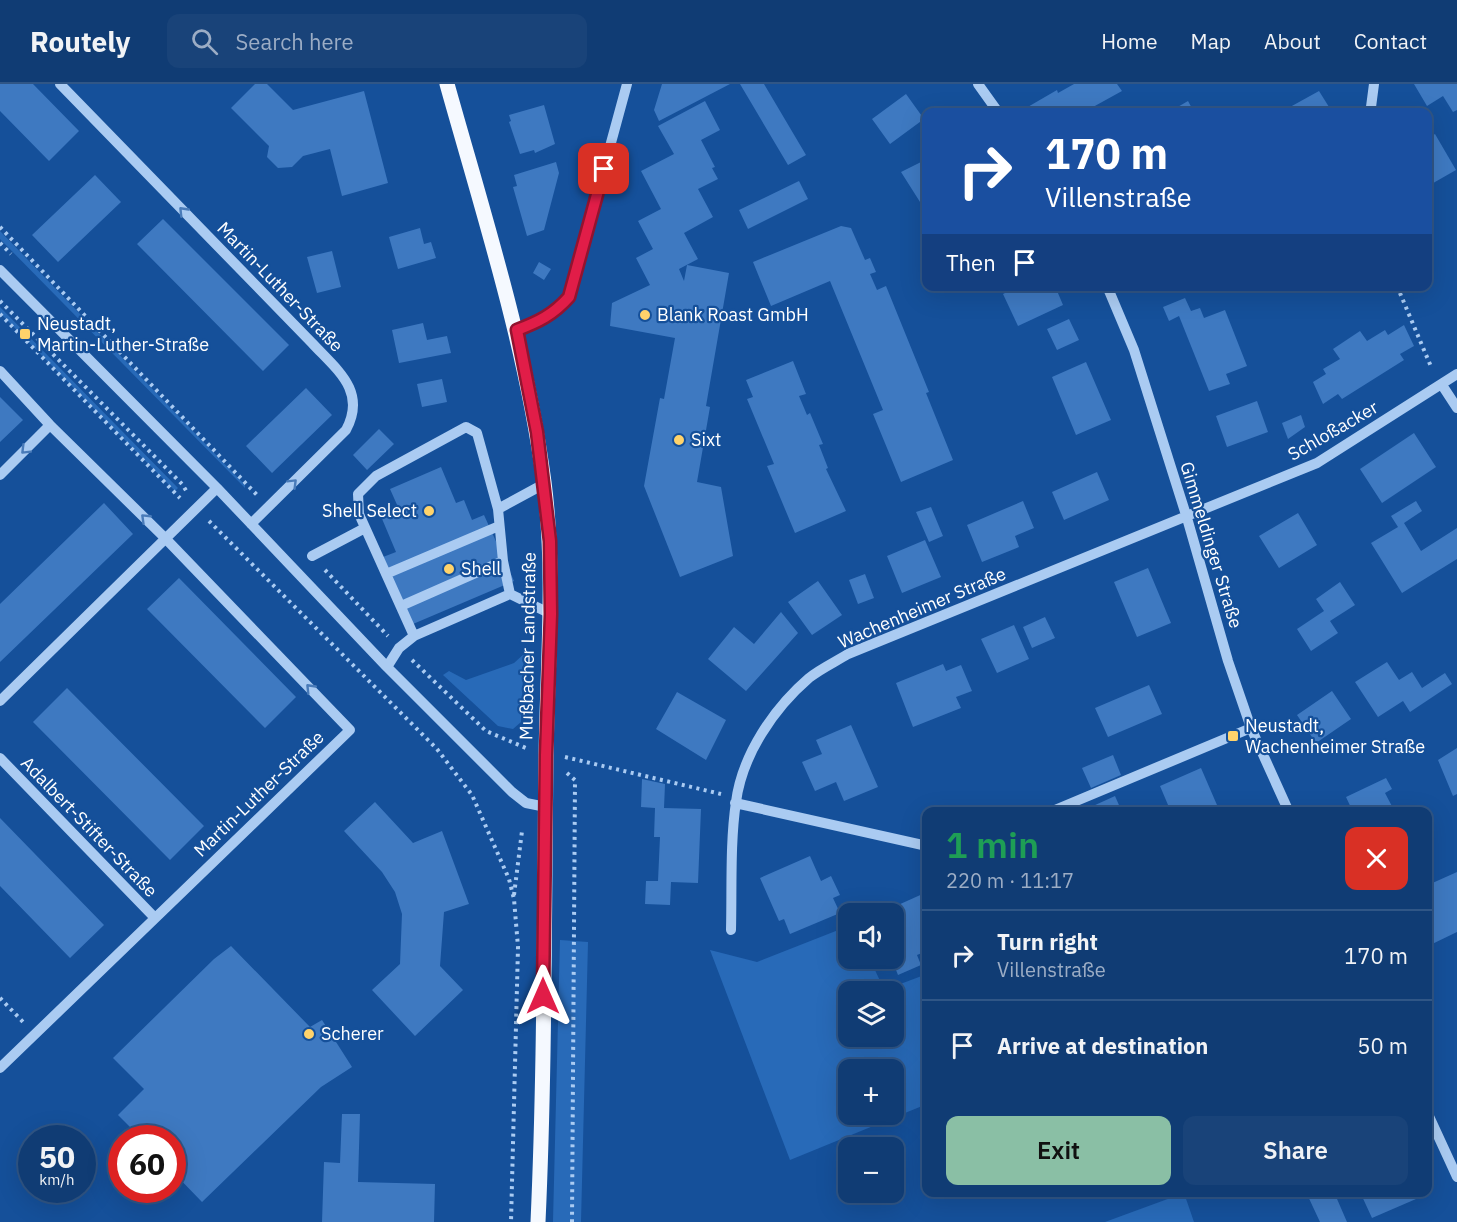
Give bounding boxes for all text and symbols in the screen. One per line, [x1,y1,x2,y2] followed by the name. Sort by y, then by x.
[167,14,587,68] search box
[30,23,131,60] text: Routely
[188,25,221,58] icon: search
[236,27,354,56] text: Search here
[1101,27,1158,55] text: Home
[1191,27,1231,55] text: Map
[1264,27,1321,55] text: About
[1354,27,1427,55] text: Contact
[1045,126,1168,181] text: 170 m
[946,132,1024,210] icon: right
[578,143,629,194] pin
[587,152,620,185] icon: arrive
[1045,179,1192,214] text: Villenstraße
[180,207,191,218] one-way arrow
[212,217,348,357] street label: Martin-Luther-Straße
[1008,246,1041,279] icon: arrive
[946,248,996,277] text: Then
[657,303,809,326] place label: Blank Roast GmbH
[638,308,652,322] marker: Blank Roast GmbH
[37,312,209,356] place label: Neustadt, Martin-Luther-Straße
[18,327,32,341] marker: Neustadt, Martin-Luther-Straße
[1283,395,1382,466] street label: Schloßacker
[691,428,721,451] place label: Sixt
[672,433,686,447] marker: Sixt
[21,443,31,454] one-way arrow
[1175,459,1248,631] street label: Gimmeldinger Straße
[285,480,296,491] one-way arrow
[322,499,417,522] place label: Shell Select
[422,504,436,518] marker: Shell Select
[141,514,152,525] one-way arrow
[514,552,541,740] street label: Mußbacher Landstraße
[461,557,501,580] place label: Shell
[442,562,456,576] marker: Shell
[834,562,1009,653] street label: Wachenheimer Straße
[306,684,317,695] one-way arrow
[1245,714,1425,758] place label: Neustadt, Wachenheimer Straße
[189,726,329,862] street label: Martin-Luther-Straße
[1226,729,1240,743] marker: Neustadt, Wachenheimer Straße
[16,751,163,902] street label: Adalbert-Stifter-Straße
[946,821,1039,868] text: 1 min
[1345,827,1408,890] button: close
[946,867,1074,894] text: 220 m · 11:17
[838,903,904,1203] map controls
[838,903,904,969] button: sound
[997,927,1098,956] text: Turn right
[946,939,979,972] icon: right
[1344,941,1408,970] text: 170 m
[997,956,1106,983] text: Villenstraße
[511,964,575,1028] position arrow
[838,981,904,1047] button: layers
[321,1022,384,1045] place label: Scherer
[302,1027,316,1041] marker: Scherer
[946,1029,979,1062] icon: arrive
[997,1031,1208,1060] text: Arrive at destination
[1357,1031,1408,1060] text: 50 m
[838,1059,904,1125] button: +
[946,1116,1171,1185] button: Exit
[1183,1116,1408,1185] button: Share
[108,1125,186,1203] speed limit sign: 60
[39,1137,75,1176] text: 50
[838,1137,904,1203] button: −
[39,1170,75,1189] text: km/h

